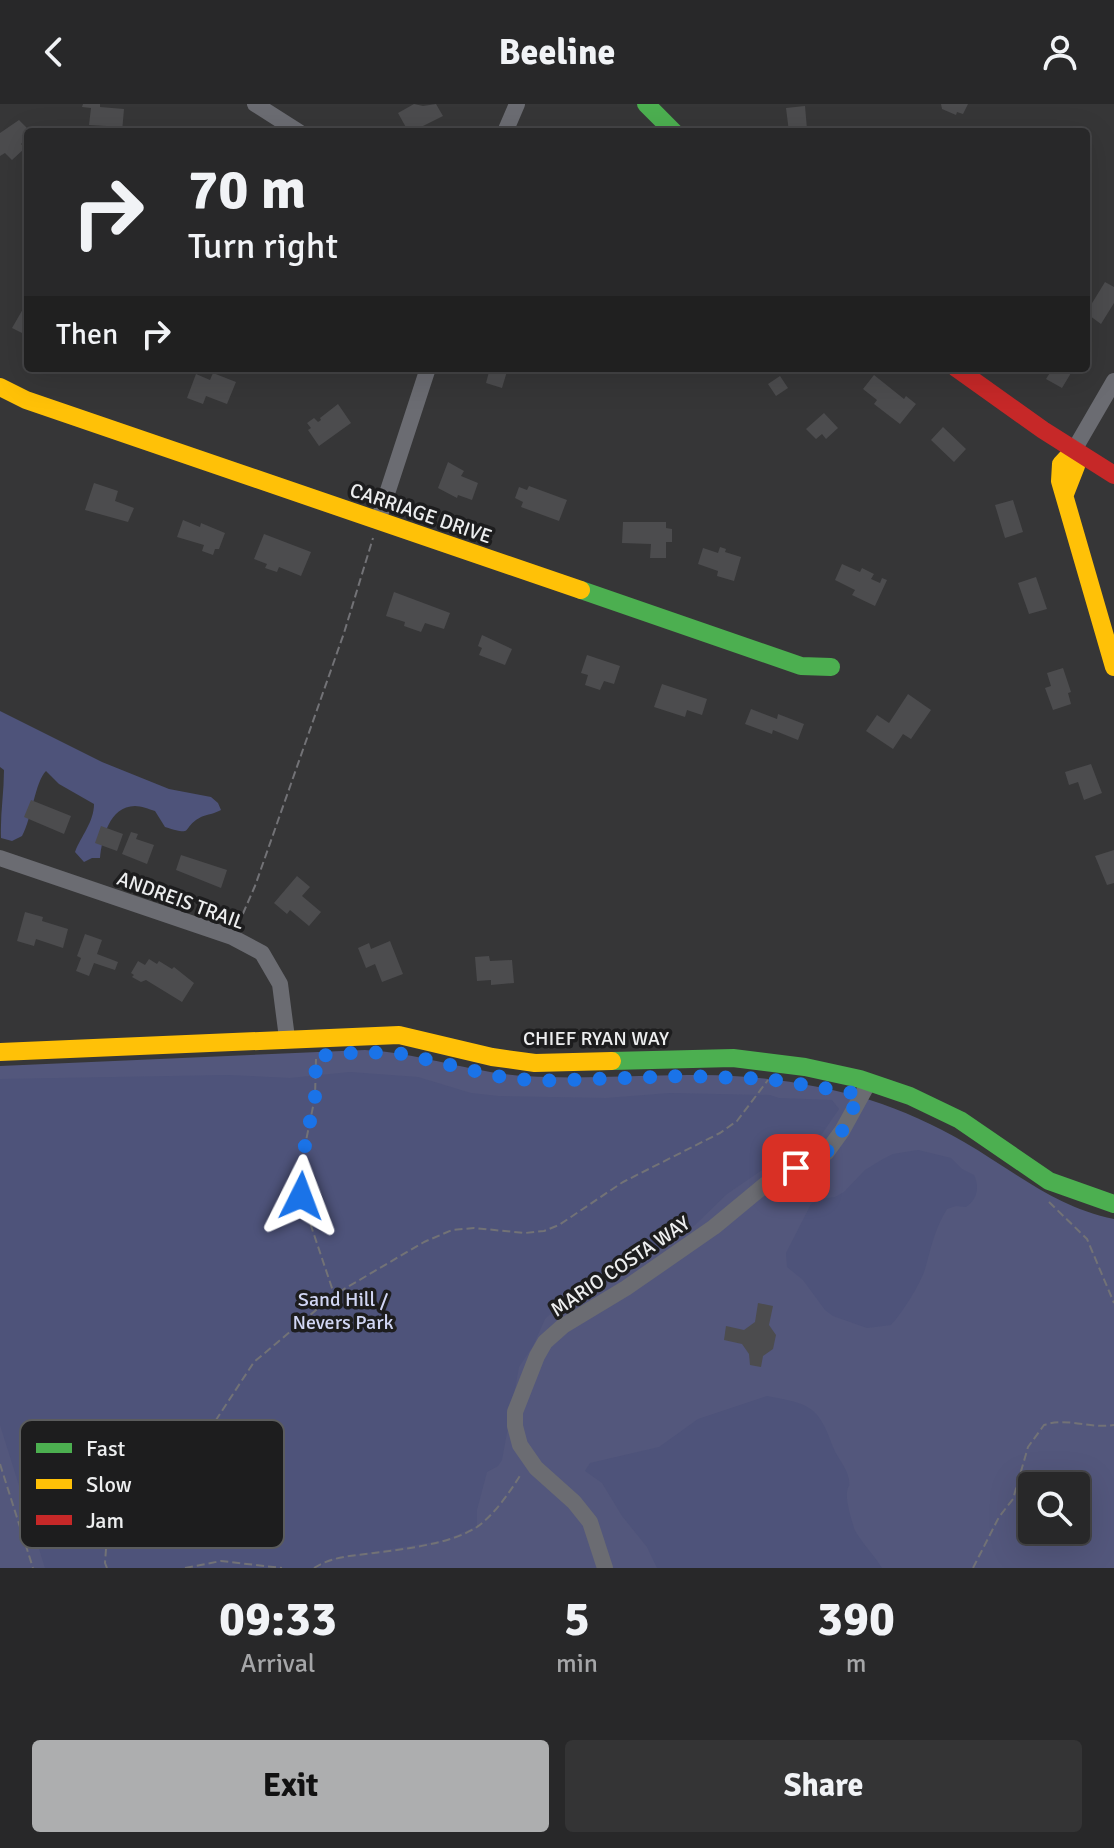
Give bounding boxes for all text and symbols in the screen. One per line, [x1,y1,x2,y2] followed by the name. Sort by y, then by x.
[32,30,76,74] icon: back
[499,30,615,75] text: Beeline
[1038,30,1082,74] icon: person
[188,155,306,224] text: 70 m
[56,160,160,264] icon: right
[188,224,338,269] text: Turn right
[134,312,178,356] icon: right
[56,316,118,353] text: Then
[347,477,495,549] street label: CARRIAGE DRIVE
[114,866,248,935] street label: ANDREIS TRAIL
[523,1026,669,1051] street label: CHIEF RYAN WAY
[762,1134,830,1202] pin
[774,1146,818,1190] icon: arrive
[259,1154,343,1238] position arrow
[546,1211,695,1322] street label: MARIO COSTA WAY
[292,1287,394,1335] park label: Sand Hill / Nevers Park
[20,1420,284,1548] legend
[86,1435,126,1462] text: Fast
[86,1471,132,1498] text: Slow
[1018,1472,1090,1544] map controls
[1018,1472,1090,1544] button: search
[86,1507,124,1534] text: Jam
[219,1590,337,1649] text: 09:33
[564,1590,590,1649] text: 5
[817,1590,895,1649] text: 390
[241,1648,315,1680] text: Arrival
[556,1648,598,1680] text: min
[846,1648,866,1680] text: m
[32,1740,549,1832] button: Exit
[565,1740,1082,1832] button: Share

